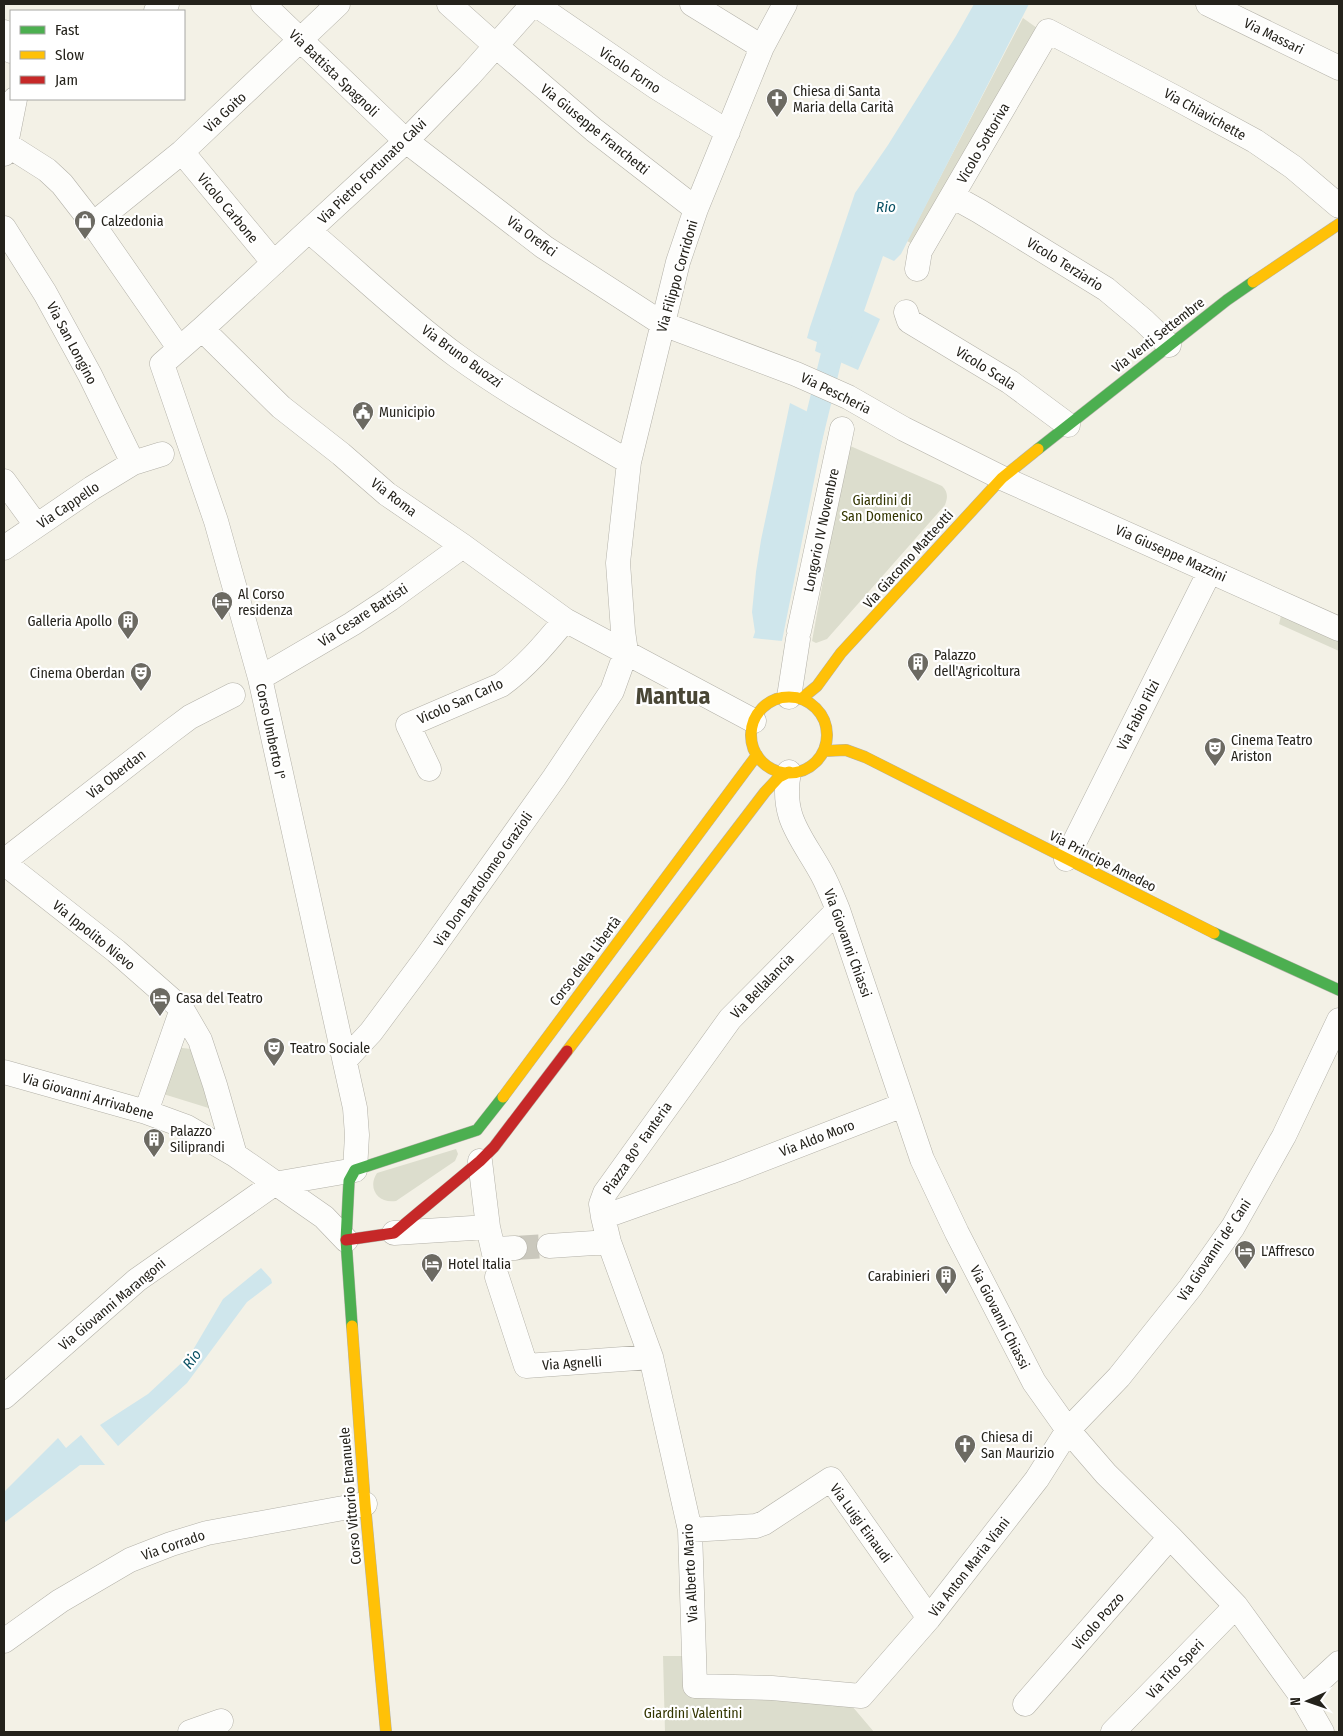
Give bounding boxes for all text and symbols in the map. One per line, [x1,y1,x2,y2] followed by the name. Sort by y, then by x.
[10,10,185,100] legend
[1241,15,1307,58] street label: Via Massari
[55,21,79,39] text: Fast
[285,26,382,121] street label: Via Battista Spagnoli
[596,44,664,97] street label: Vicolo Forno
[55,46,84,64] text: Slow
[55,71,78,89] text: Jam
[537,80,652,178] street label: Via Giuseppe Franchetti
[793,83,894,116] place label: Chiesa di Santa Maria della Carità
[1161,85,1249,144] street label: Via Chiavichette
[765,87,789,118] church icon: Chiesa di Santa Maria della Carità
[201,89,250,136] street label: Via Goito
[954,100,1013,186] street label: Vicolo Sottoriva
[315,115,430,228] street label: Via Pietro Fortunato Calvi
[194,170,262,247] street label: Vicolo Carbone
[876,198,896,216] water label: Rio
[73,209,97,240] shop icon: Calzedonia
[101,213,164,230] place label: Calzedonia
[503,213,560,260] street label: Via Orefici
[653,218,702,334] street label: Via Filippo Corridoni
[1023,234,1106,295] street label: Vicolo Terziario
[1109,294,1208,377] street label: Via Venti Settembre
[43,299,100,387] street label: Via San Longino
[418,321,505,391] street label: Via Bruno Buozzi
[952,343,1019,394] street label: Vicolo Scala
[798,369,874,418] street label: Via Pescheria
[351,400,375,431] public building icon: Municipio
[379,404,435,421] place label: Municipio
[800,467,843,594] street label: Longorio IV Novembre
[367,475,420,520] street label: Via Roma
[34,478,103,532] street label: Via Cappello
[841,492,923,525] park label: Giardini di San Domenico
[860,507,957,612] street label: Via Giacomo Matteotti
[1113,521,1229,586] street label: Via Giuseppe Mazzini
[315,580,411,651] street label: Via Cesare Battisti
[238,586,293,619] place label: Al Corso residenza
[210,590,234,621] hotel icon: Al Corso residenza
[116,609,140,640] building icon: Galleria Apollo
[28,613,112,630] place label: Galleria Apollo
[934,647,1021,680] place label: Palazzo dell'Agricoltura
[906,651,930,682] building icon: Palazzo dell'Agricoltura
[129,661,153,692] theatre icon: Cinema Oberdan
[30,665,125,682] place label: Cinema Oberdan
[415,675,506,728] street label: Vicolo San Carlo
[1113,677,1163,753] street label: Via Fabio Filzi
[252,682,289,782] street label: Corso Umberto I°
[636,682,710,710] district label: Mantua
[1231,732,1313,765] place label: Cinema Teatro Ariston
[1203,736,1227,767] theatre icon: Cinema Teatro Ariston
[83,746,149,803] street label: Via Oberdan
[430,809,536,950] street label: Via Don Bartolomeo Grazioli
[1046,827,1159,896] street label: Via Principe Amedeo
[820,887,875,1000] street label: Via Giovanni Chiassi
[49,897,138,974] street label: Via Ippolito Nievo
[546,913,625,1009] street label: Corso della Libertà
[727,950,798,1022] street label: Via Bellalancia
[148,986,172,1017] hotel icon: Casa del Teatro
[176,990,263,1007] place label: Casa del Teatro
[262,1036,286,1067] theatre icon: Teatro Sociale
[290,1040,370,1057] place label: Teatro Sociale
[20,1070,156,1123] street label: Via Giovanni Arrivabene
[599,1099,676,1198] street label: Piazza 80° Fanteria
[777,1116,857,1161] street label: Via Aldo Moro
[170,1123,225,1156] place label: Palazzo Siliprandi
[142,1127,166,1158] building icon: Palazzo Siliprandi
[1174,1196,1255,1304] street label: Via Giovanni de' Cani
[1233,1239,1257,1270] hotel icon: L'Affresco
[1261,1243,1315,1260] place label: L'Affresco
[420,1252,444,1283] hotel icon: Hotel Italia
[55,1255,169,1354] street label: Via Giovanni Marangoni
[448,1256,511,1273] place label: Hotel Italia
[966,1263,1033,1372] street label: Via Giovanni Chiassi
[934,1264,958,1295] building icon: Carabinieri
[868,1268,930,1285] place label: Carabinieri
[179,1346,205,1372] water label: Rio
[542,1353,603,1374] street label: Via Agnelli
[336,1427,365,1565] street label: Corso Vittorio Emanuele
[981,1429,1054,1462] place label: Chiesa di San Maurizio
[953,1433,977,1464] church icon: Chiesa di San Maurizio
[826,1480,895,1566] street label: Via Luigi Einaudi
[925,1514,1014,1621] street label: Via Anton Maria Viani
[679,1523,702,1623] street label: Via Alberto Mario
[139,1527,207,1564] street label: Via Corrado
[1069,1589,1128,1654] street label: Vicolo Pozzo
[1143,1636,1208,1702] street label: Via Tito Speri
[1283,1676,1333,1726] north arrow
[1287,1697,1304,1706] text: N
[644,1705,742,1722] park label: Giardini Valentini

